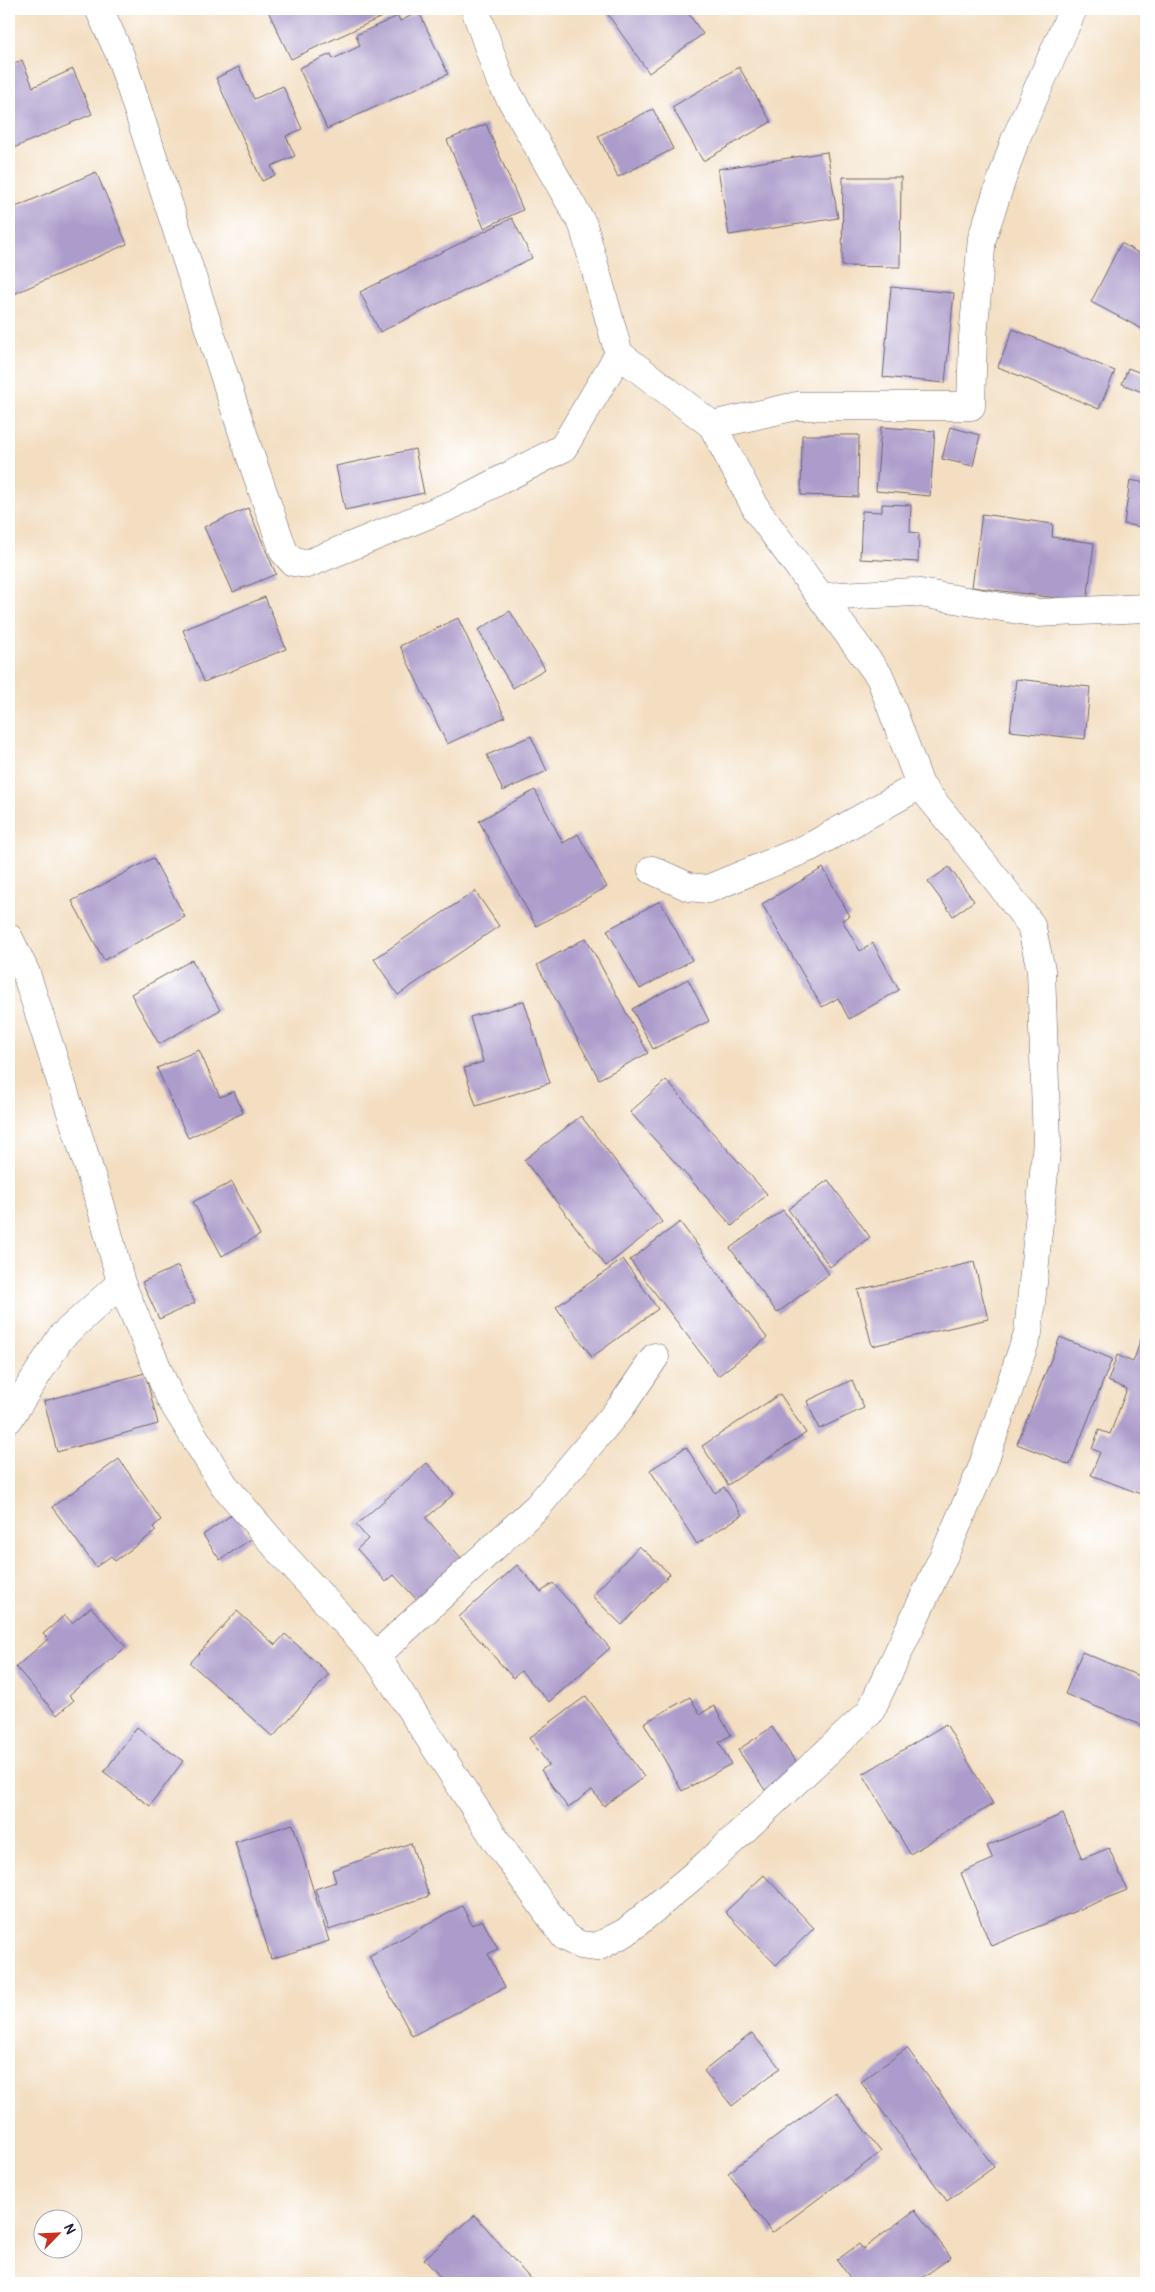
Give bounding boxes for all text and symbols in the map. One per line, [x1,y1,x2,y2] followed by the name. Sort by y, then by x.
[32,2210,82,2260] north arrow
[60,2221,79,2237] text: N

